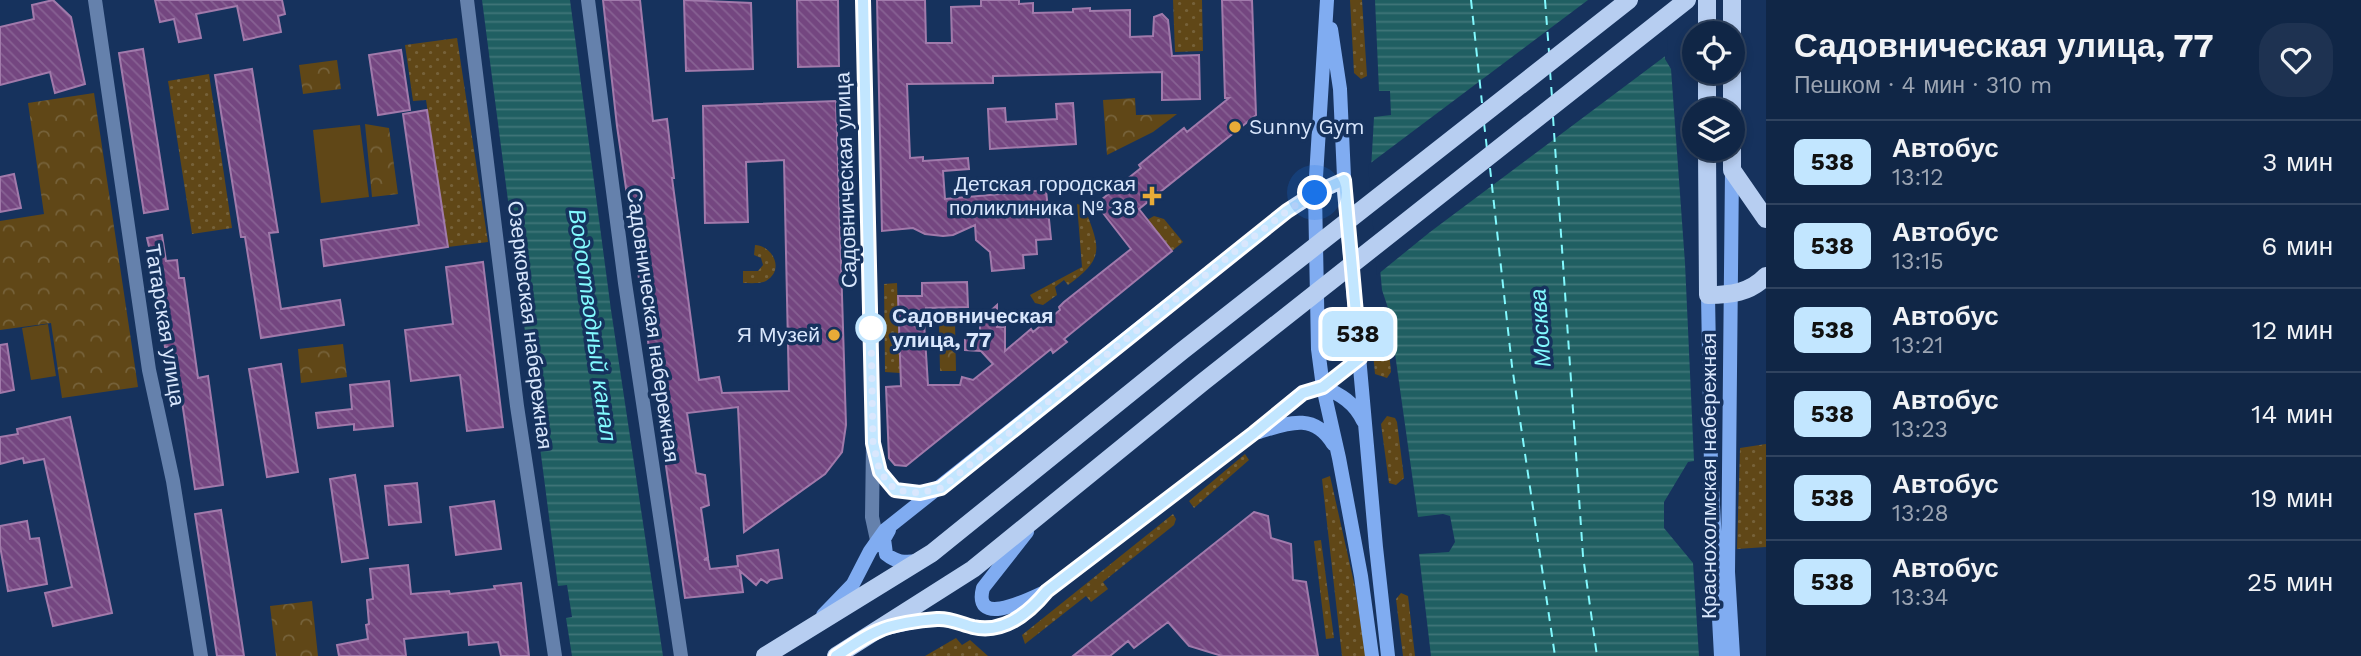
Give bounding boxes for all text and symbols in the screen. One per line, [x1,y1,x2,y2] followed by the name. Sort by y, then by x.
[1682,21,1745,161] map controls
[1682,21,1745,84] button: locate
[2259,23,2333,97] button: heart
[1794,26,2214,65] text: Садовническая улица, 77
[829,71,862,288] street label: Садовническая улица
[1794,72,2052,99] text: Пешком · 4 мин · 310 m
[1682,98,1745,161] button: layers
[1249,114,1364,139] place label: Sunny Gym
[1227,119,1243,135] marker: Sunny Gym
[1892,133,1999,163] text: Автобус
[2262,147,2333,177] text: 3 мин
[1811,148,1854,176] text: 538
[1892,164,1944,191] text: 13:12
[949,171,1136,220] place label: Детская городская поликлиника № 38
[1297,175,1332,210] your location
[622,186,685,464] street label: Садовническая набережная
[1142,186,1162,206] marker: Детская городская поликлиника № 38
[503,199,558,451] street label: Озерковская набережная
[563,207,622,443] water label: Водоотводный канал
[1892,217,1999,247] text: Автобус
[2262,231,2333,261] text: 6 мин
[1811,232,1854,260] text: 538
[140,242,191,408] street label: Татарская улица
[1892,248,1944,275] text: 13:15
[1524,288,1557,368] water label: Москва
[1892,301,1999,331] text: Автобус
[892,303,1053,352] place label: Садовническая улица, 77
[1318,311,1398,357] line badge: 538
[856,313,886,343] marker: Садовническая улица, 77
[2252,315,2333,345] text: 12 мин
[1811,316,1854,344] text: 538
[1336,320,1380,348] text: 538
[737,322,820,347] place label: Я Музей
[826,327,842,343] marker: Я Музей
[1892,332,1944,359] text: 13:21
[1696,333,1721,619] street label: Краснохолмская набережная
[1892,385,1999,415] text: Автобус
[2251,399,2333,429] text: 14 мин
[1811,400,1854,428] text: 538
[1892,416,1948,443] text: 13:23
[1892,469,1999,499] text: Автобус
[2251,483,2333,513] text: 19 мин
[1811,484,1854,512] text: 538
[1892,500,1949,527] text: 13:28
[1892,553,1999,583] text: Автобус
[2247,567,2333,597] text: 25 мин
[1811,568,1854,596] text: 538
[1892,584,1949,611] text: 13:34

